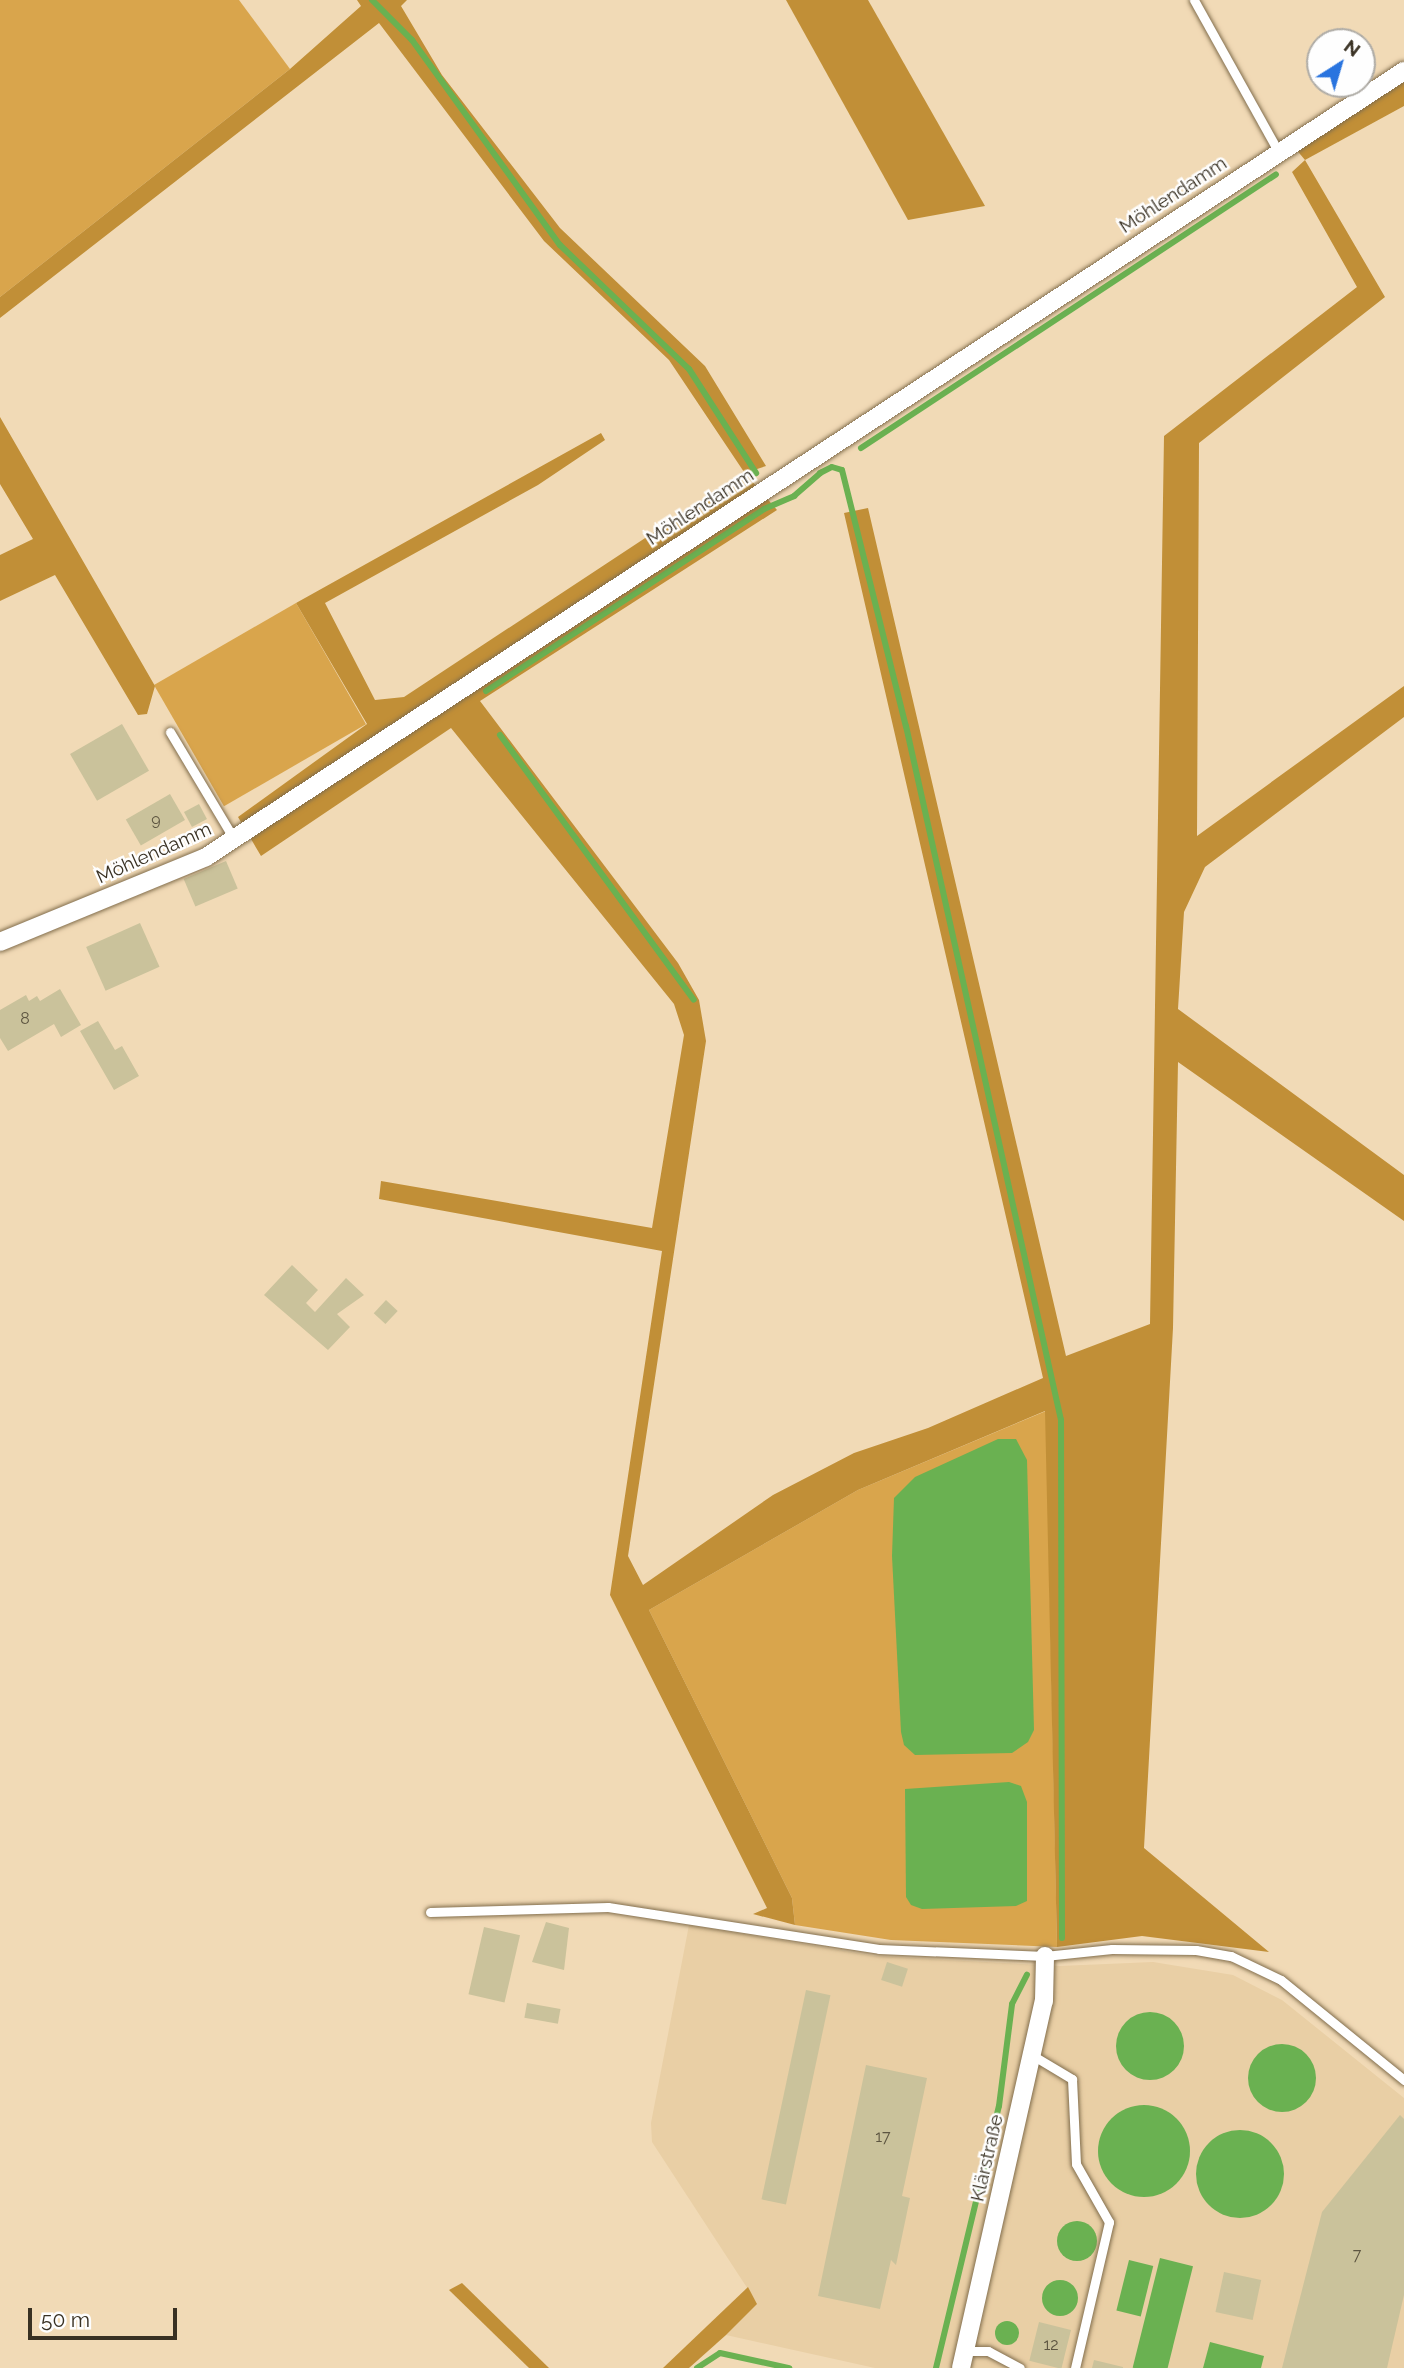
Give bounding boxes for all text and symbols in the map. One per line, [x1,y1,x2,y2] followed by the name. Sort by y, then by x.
[1306,28,1376,98] north arrow
[1340,35,1365,61] text: N
[1115,152,1231,238] street label: Möhlendamm
[642,464,758,550] street label: Möhlendamm
[151,810,161,830] house number: 9
[93,817,215,889] street label: Möhlendamm
[20,1009,30,1029] house number: 8
[966,2112,1008,2204] street label: Klärstraße
[875,2127,891,2147] house number: 17
[1353,2245,1361,2265] house number: 7
[32,2294,180,2338] scale bar
[41,2307,90,2332] text: 50 m
[1043,2335,1059,2355] house number: 12

